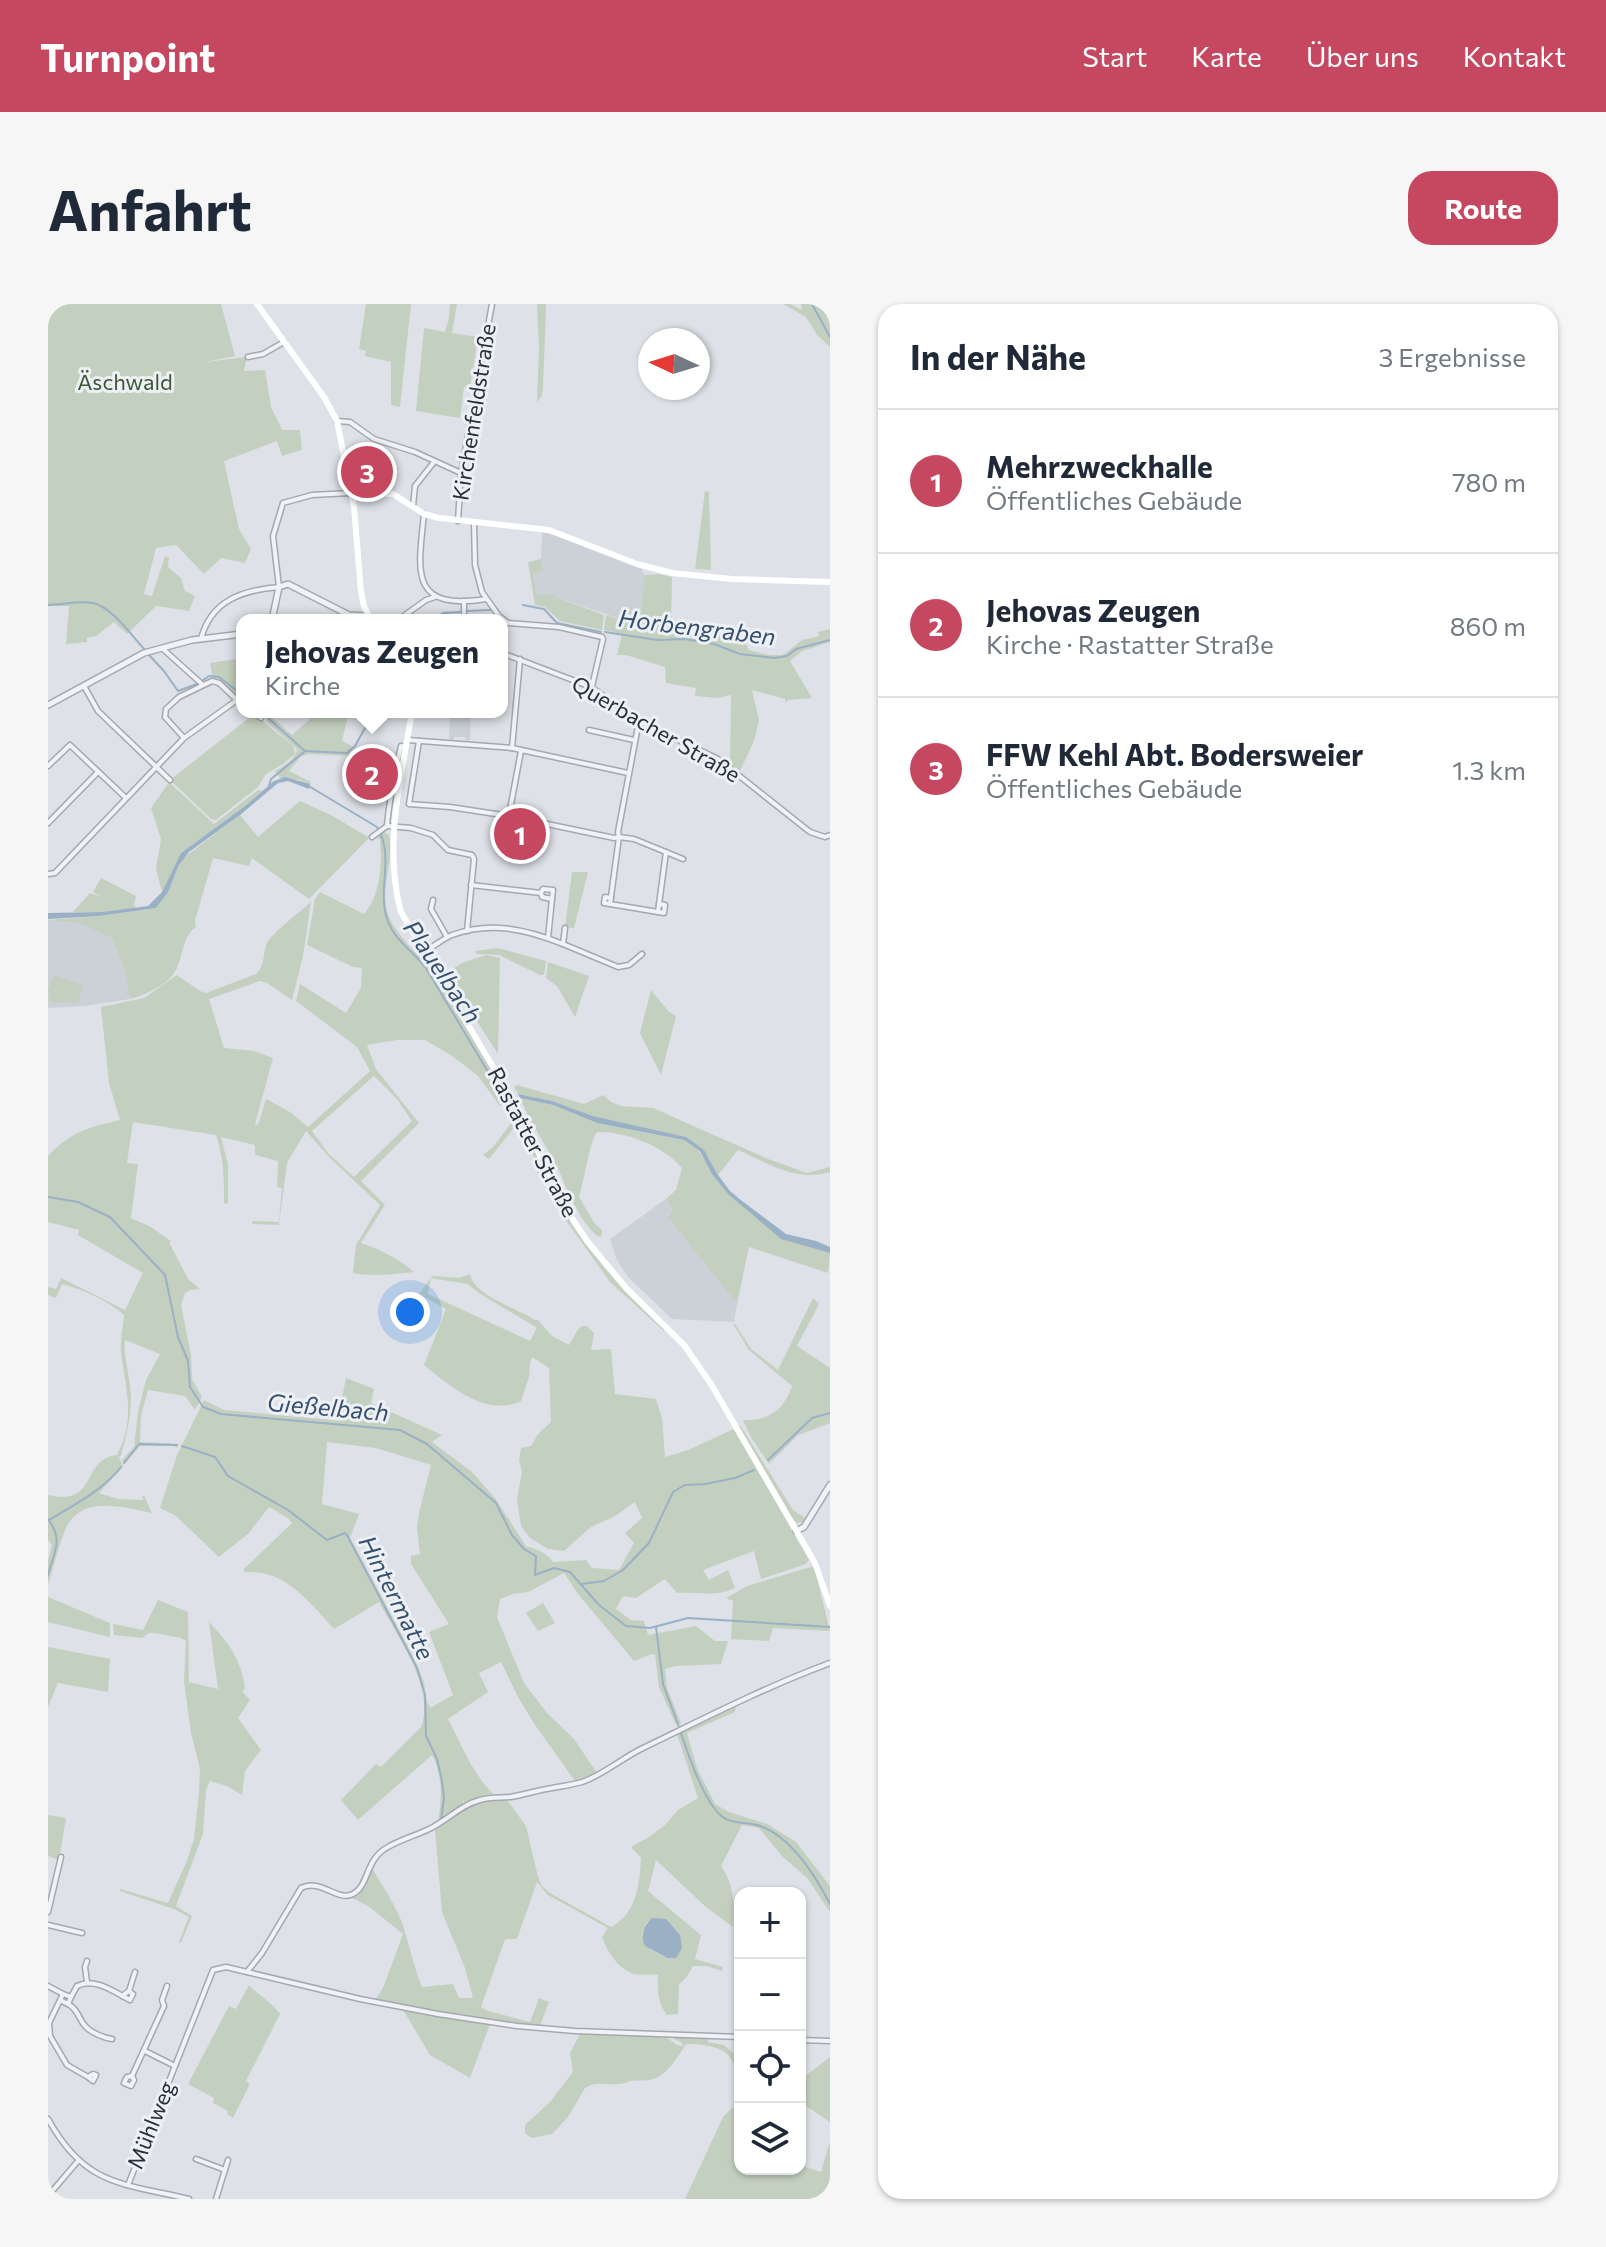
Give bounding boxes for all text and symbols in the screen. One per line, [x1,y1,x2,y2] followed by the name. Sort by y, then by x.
[40,33,215,80] text: Turnpoint
[1082,39,1147,73] text: Start
[1191,39,1262,73] text: Karte
[1306,39,1419,73] text: Über uns
[1463,39,1566,73] text: Kontakt
[1408,171,1558,245] button: Route
[48,174,252,243] text: Anfahrt
[446,322,501,502] street label: Kirchenfeldstraße
[638,328,710,400] north arrow
[910,335,1086,377] text: In der Nähe
[1379,341,1526,372] text: 3 Ergebnisse
[77,368,173,395] park label: Äschwald
[341,442,393,502] pin: 3
[986,447,1213,484] text: Mehrzweckhalle
[930,466,942,497] text: 1
[1452,466,1526,497] text: 780 m
[986,484,1242,515] text: Öffentliches Gebäude
[986,591,1200,628] text: Jehovas Zeugen
[617,602,777,651] water label: Horbengraben
[929,610,943,641] text: 2
[1450,610,1526,641] text: 860 m
[236,614,508,718] popup
[986,628,1274,659] text: Kirche · Rastatter Straße
[265,632,479,669] text: Jehovas Zeugen
[265,669,340,700] text: Kirche
[567,669,745,788] street label: Querbacher Straße
[986,735,1363,772] text: FFW Kehl Abt. Bodersweier
[346,744,398,804] pin: 2
[928,754,944,785] text: 3
[1452,754,1526,785] text: 1.3 km
[986,772,1242,803] text: Öffentliches Gebäude
[494,804,546,864] pin: 1
[398,914,488,1028] water label: Plauelbach
[483,1062,584,1221] street label: Rastatter Straße
[390,1292,430,1332] your location
[266,1387,390,1426] water label: Gießelbach
[354,1530,441,1665] water label: Hintermatte
[734,1887,806,2175] map controls
[734,1887,806,1959] button: +
[734,1959,806,2031] button: −
[734,2031,806,2103] button: locate
[121,2077,180,2173] street label: Mühlweg
[734,2103,806,2175] button: layers

